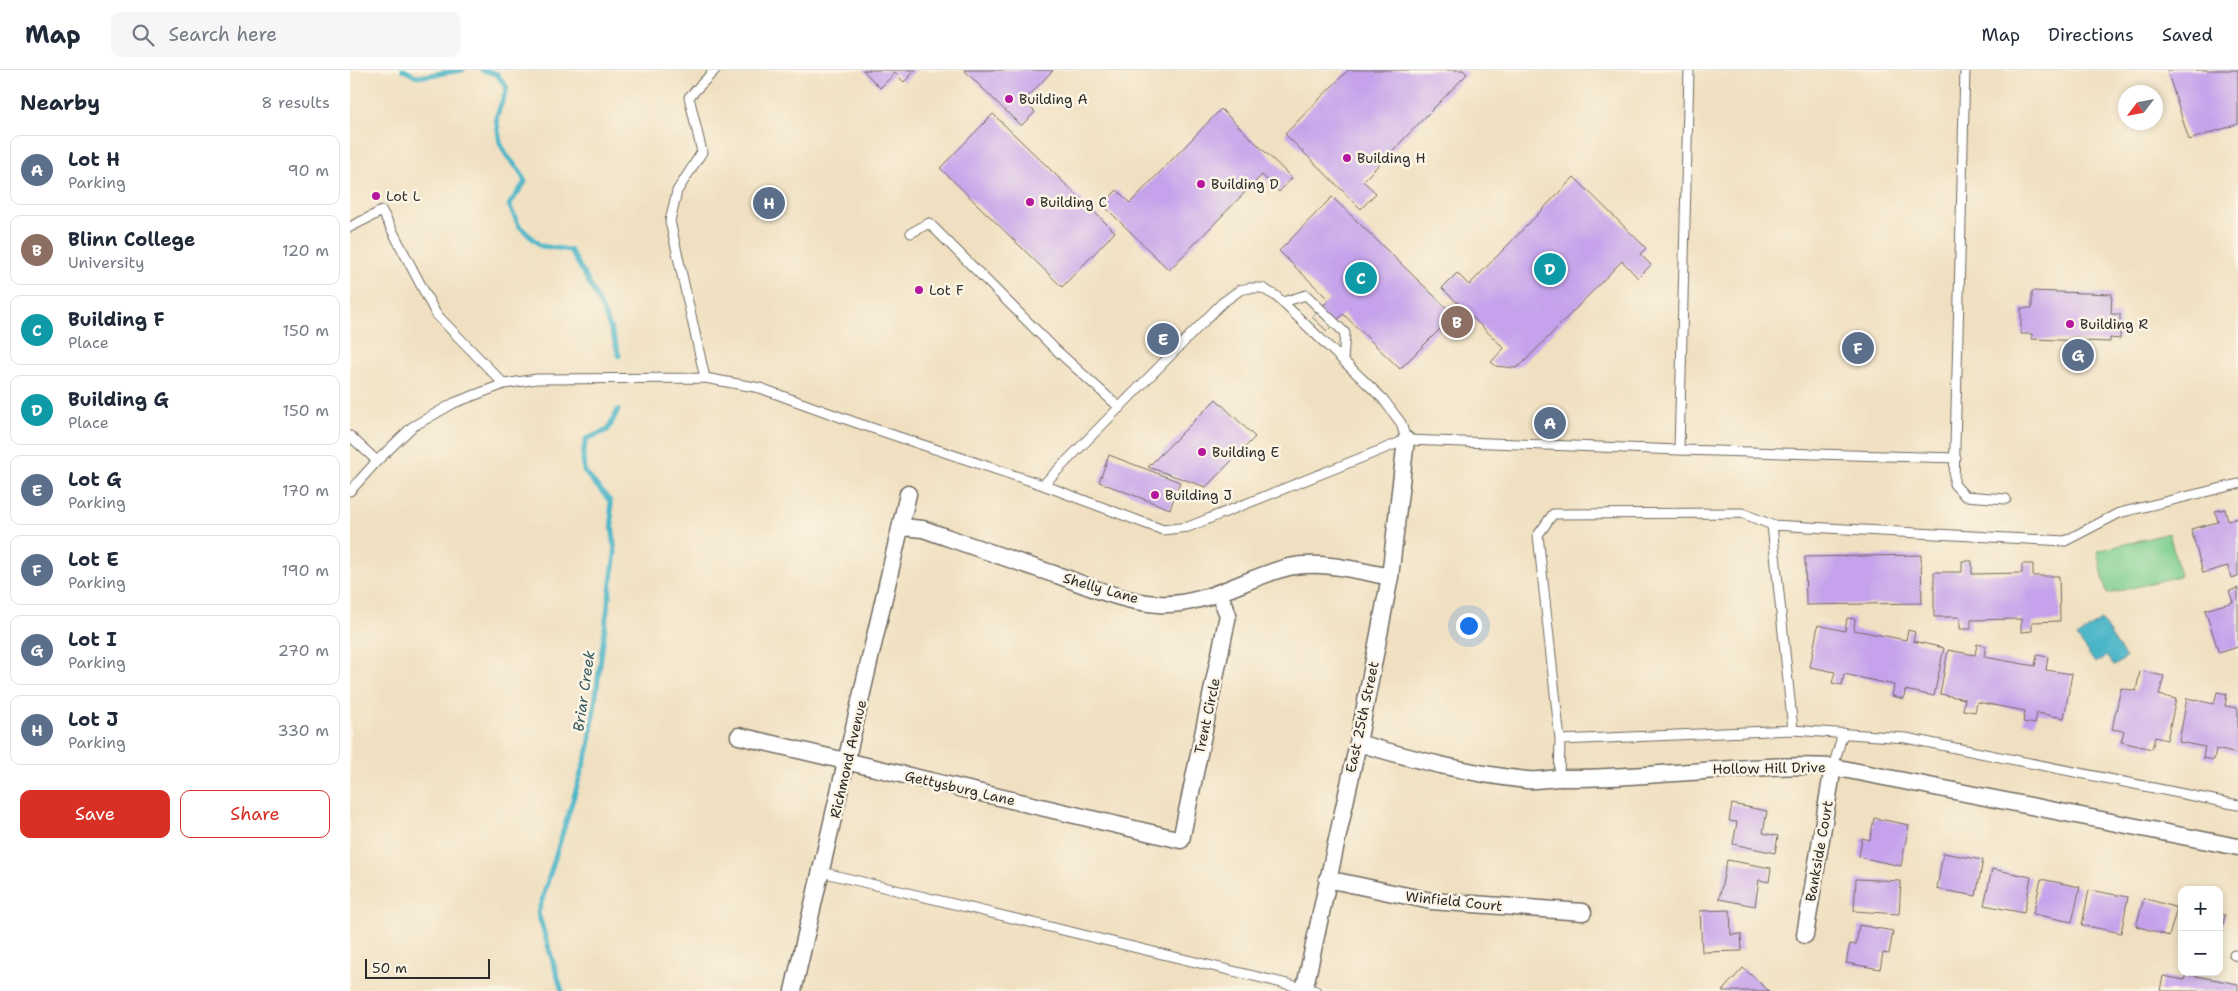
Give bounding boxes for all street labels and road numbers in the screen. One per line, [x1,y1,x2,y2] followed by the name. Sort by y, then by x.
[1061,569,1141,607] street label: Shelly Lane
[1341,660,1383,774] street label: East 25th Street
[1190,676,1224,756] street label: Trent Circle
[826,698,870,820] street label: Richmond Avenue
[1712,758,1826,778] street label: Hollow Hill Drive
[903,767,1017,809] street label: Gettysburg Lane
[1801,799,1837,903] street label: Bankside Court
[1405,887,1503,915] street label: Winfield Court

